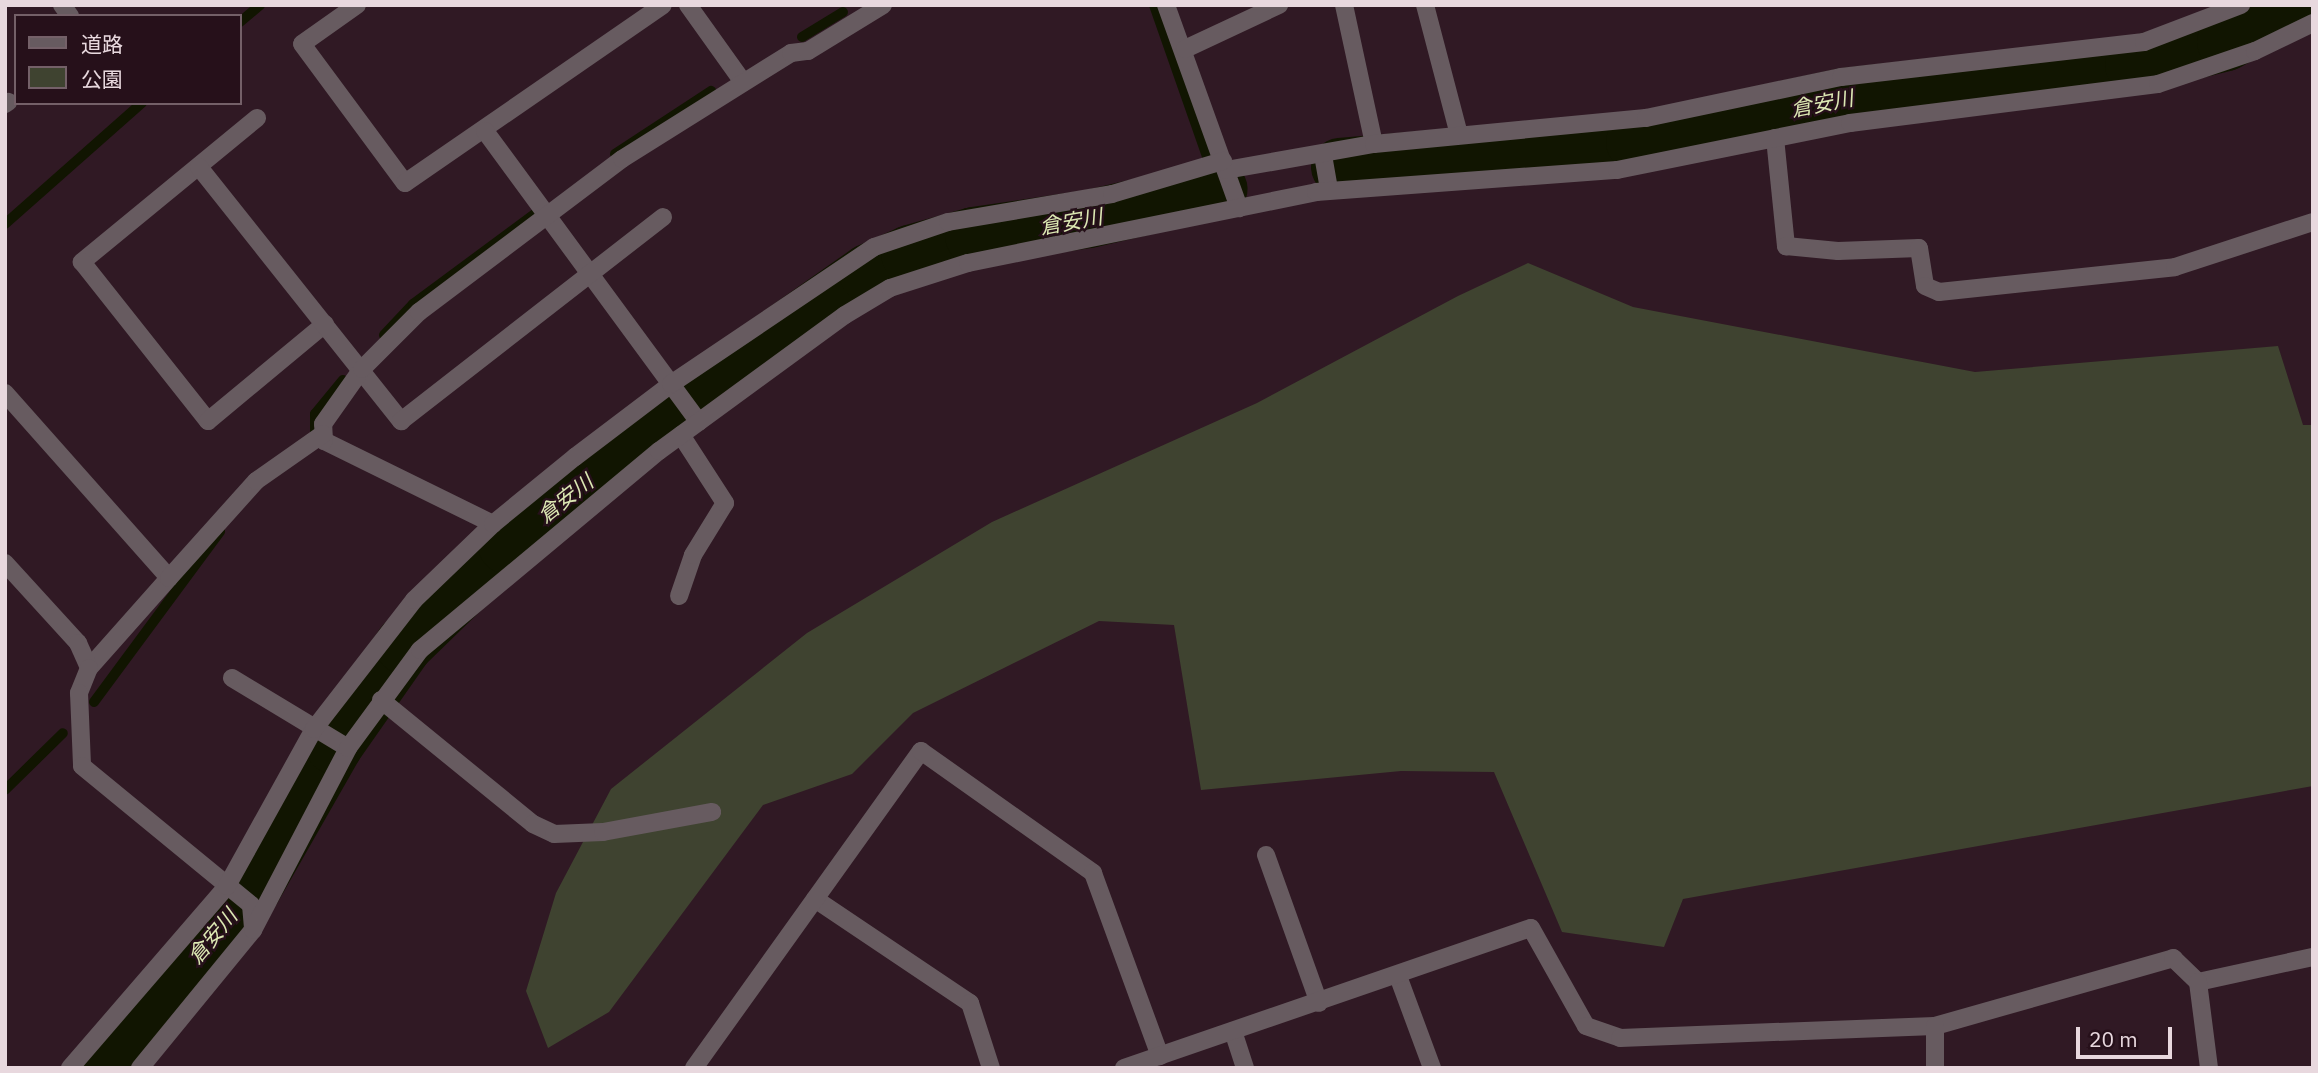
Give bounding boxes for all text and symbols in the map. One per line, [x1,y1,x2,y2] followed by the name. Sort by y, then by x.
[14,14,242,105] legend
[81,30,123,58] text: 道路
[81,65,123,93] text: 公園
[1789,85,1855,121] water label: 倉安川
[1038,203,1104,239] water label: 倉安川
[532,469,598,527] water label: 倉安川
[182,904,242,968] water label: 倉安川
[2080,1014,2176,1058] scale bar
[2089,1025,2138,1053] text: 20 m

